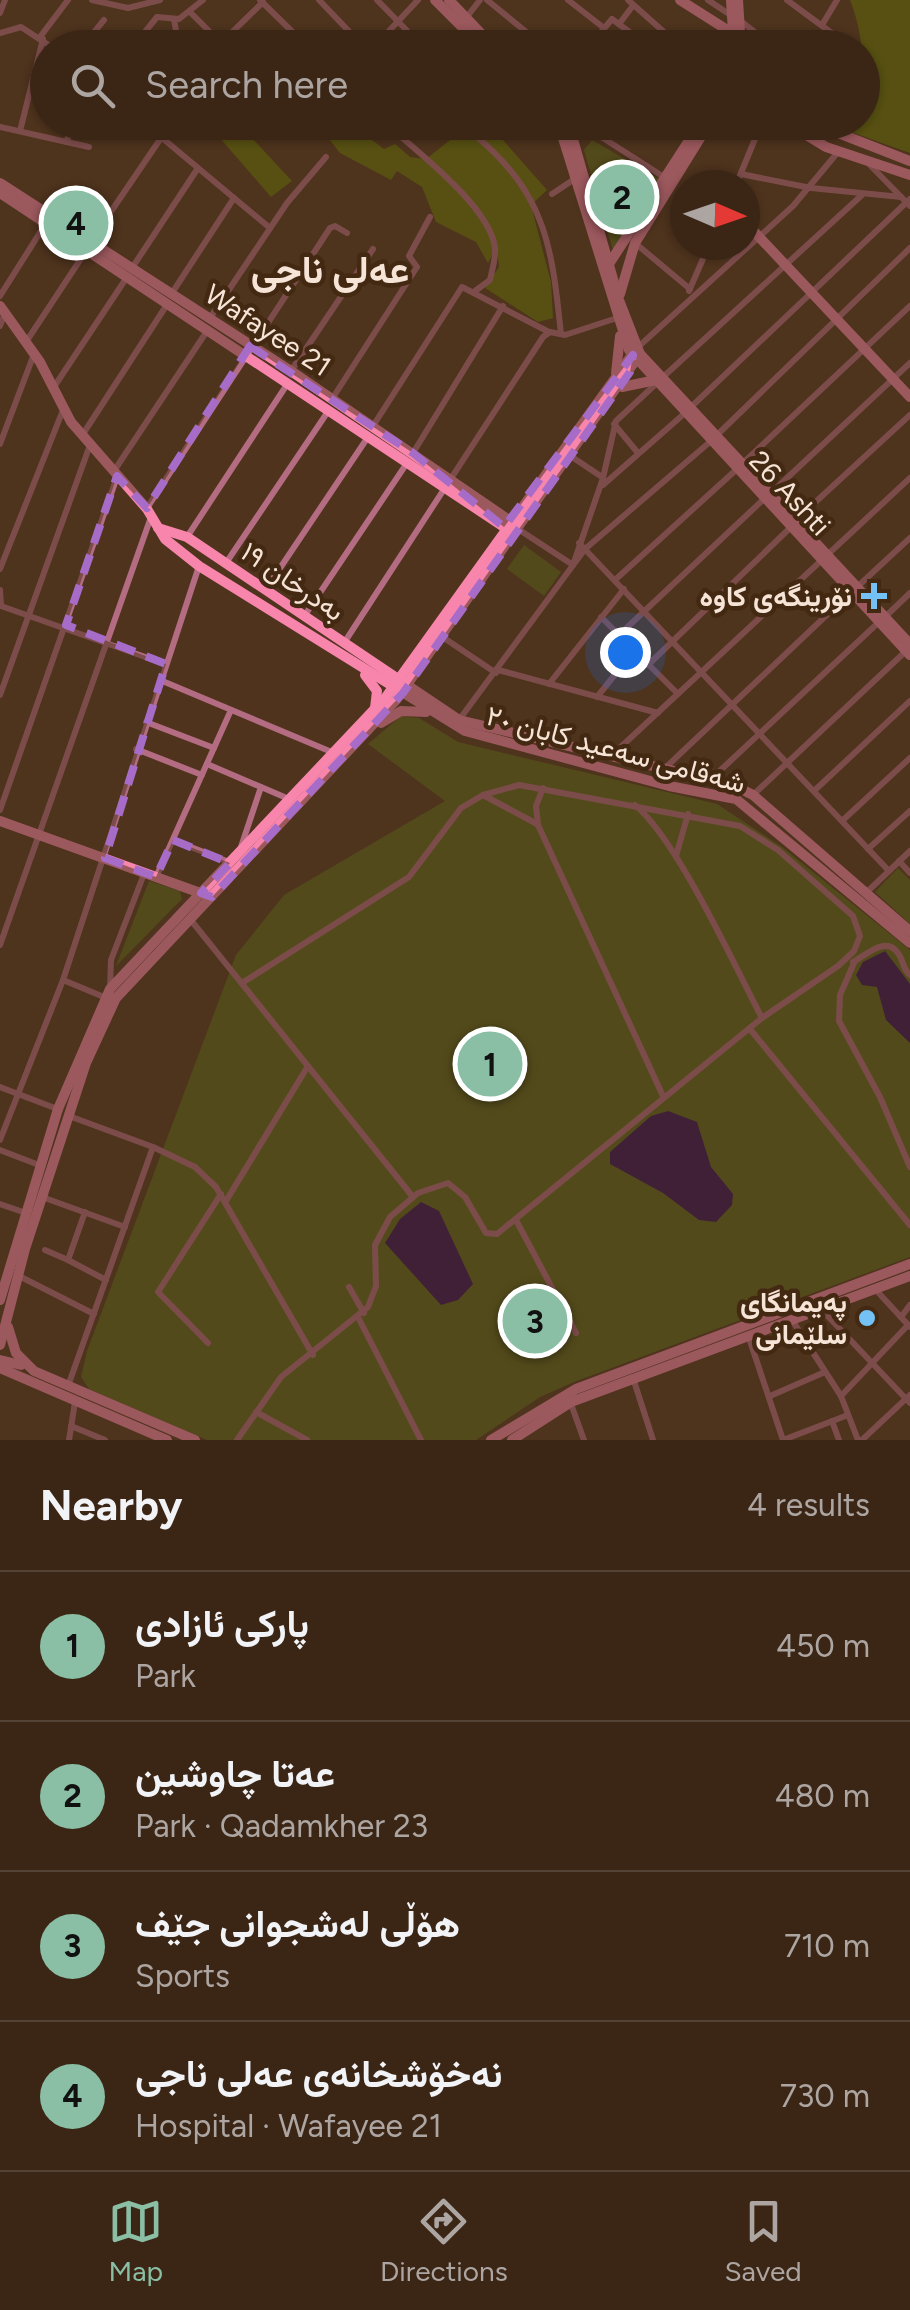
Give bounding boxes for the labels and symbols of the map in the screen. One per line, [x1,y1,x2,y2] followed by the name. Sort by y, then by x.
[590,160,654,234] pin: 2
[670,170,760,260] north arrow
[44,186,108,260] pin: 4
[251,247,409,293] district label: عەلی ناجی
[199,277,337,383] street label: Wafayee 21
[742,444,838,542] street label: 26 Ashti
[234,534,351,629] street label: بەدرخان ١٩
[699,579,852,614] place label: نۆرینگەی کاوە
[861,583,887,609] marker: نۆرینگەی کاوە
[600,627,651,678] your location
[483,698,749,800] street label: شەقامی سەعید کابان ٢٠
[458,1026,522,1102] pin: 1
[502,1284,568,1358] pin: 3
[740,1285,847,1351] place label: پەیمانگای سلێمانی
[856,1307,878,1329] marker: پەیمانگای سلێمانی

